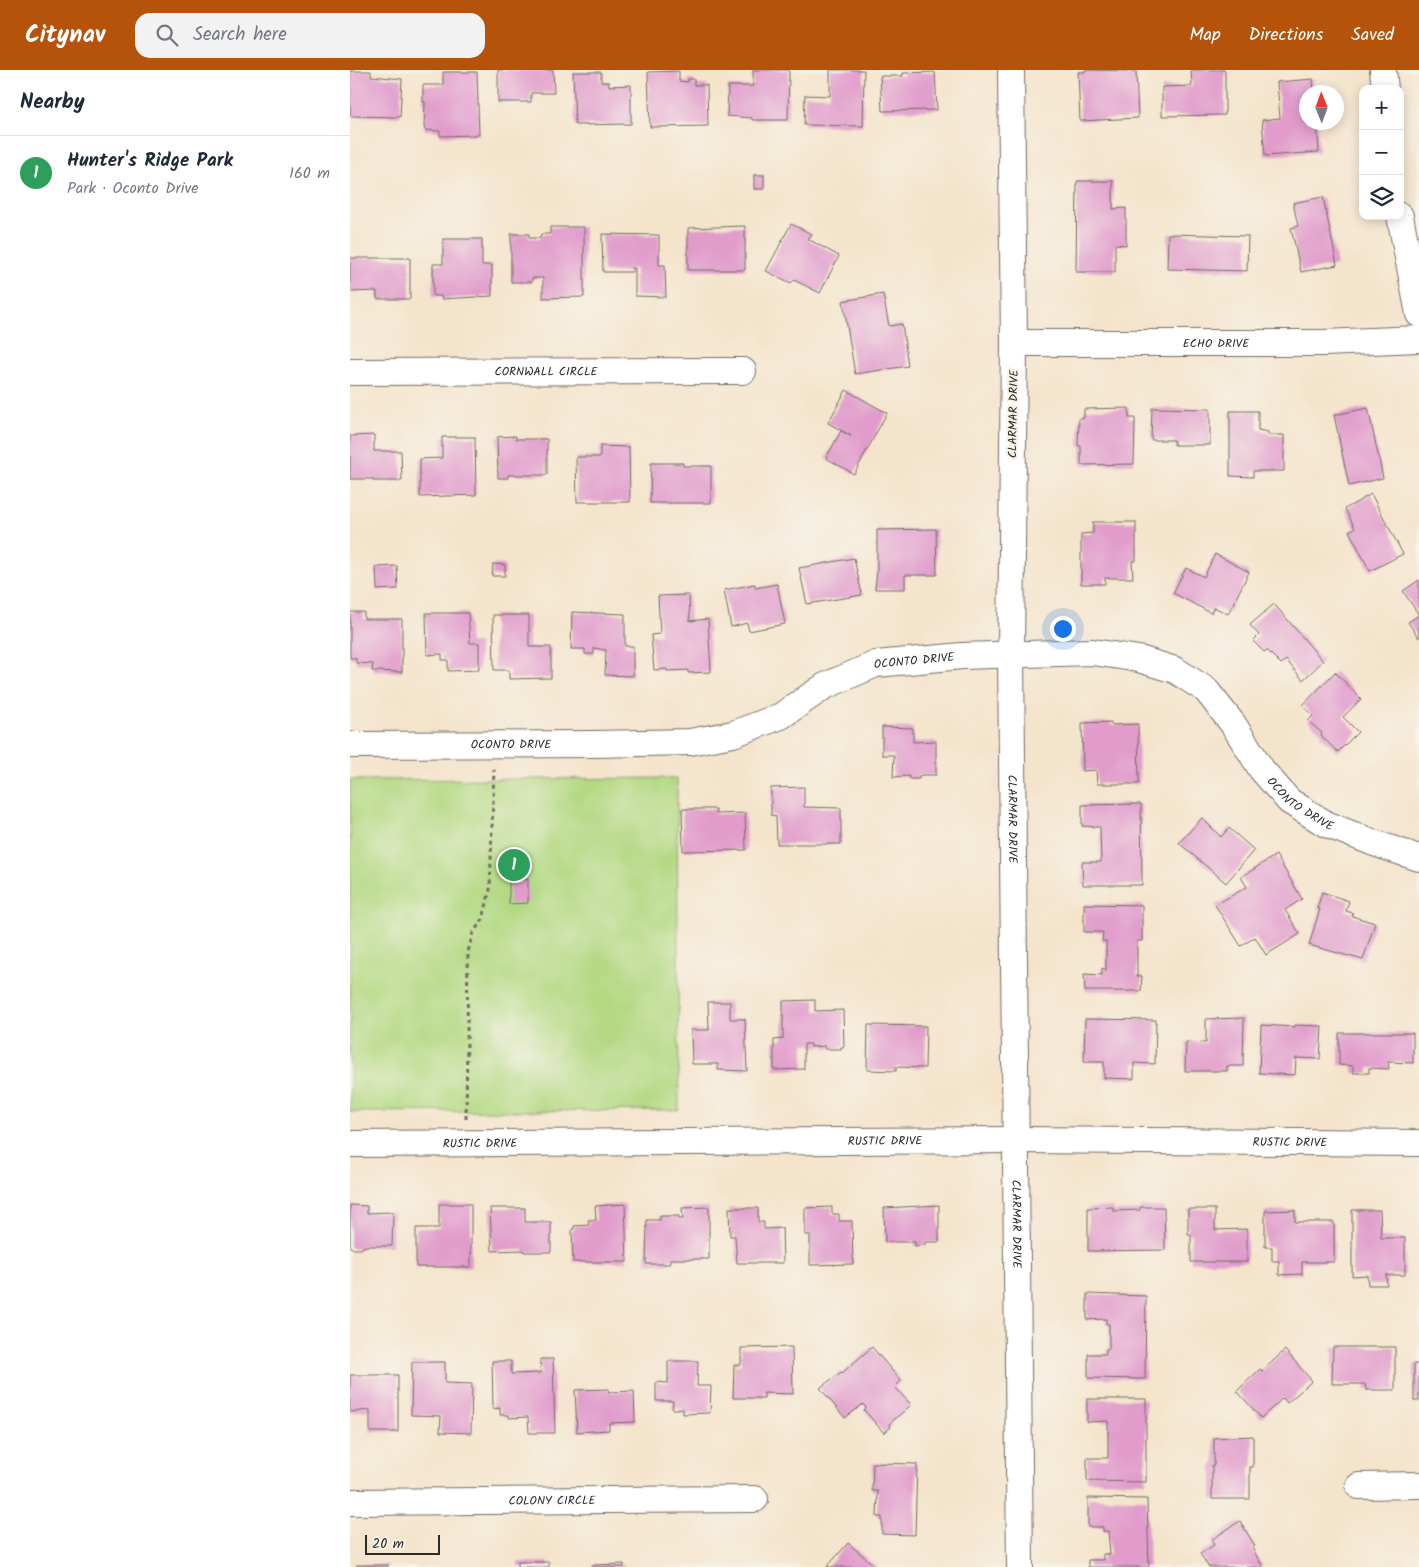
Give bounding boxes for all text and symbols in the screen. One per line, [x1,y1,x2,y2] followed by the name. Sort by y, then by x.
[135,13,485,58] search box
[25,16,105,55] text: Citynav
[193,20,287,50] text: Search here
[153,21,181,49] icon: search
[1189,21,1221,50] text: Map
[1249,21,1323,50] text: Directions
[1351,21,1394,50] text: Saved
[1299,85,1344,130] north arrow
[1359,85,1404,220] map controls
[1359,85,1404,130] button: +
[20,86,85,119] text: Nearby
[1359,130,1404,175] button: −
[67,146,233,176] text: Hunter's Ridge Park
[34,161,38,186] text: 1
[289,161,330,186] text: 160 m
[1359,175,1404,220] button: layers
[67,176,199,201] text: Park · Oconto Drive
[1183,334,1250,353] street label: ECHO DRIVE
[494,362,599,382] street label: CORNWALL CIRCLE
[1003,369,1024,458] street label: CLARMAR DRIVE
[1050,616,1076,642] your location
[873,648,956,674] street label: OCONTO DRIVE
[471,735,552,755] street label: OCONTO DRIVE
[1262,773,1337,836] street label: OCONTO DRIVE
[1002,775,1022,864] street label: CLARMAR DRIVE
[498,846,530,884] pin: 1
[848,1132,923,1151] street label: RUSTIC DRIVE
[1253,1133,1328,1152] street label: RUSTIC DRIVE
[443,1134,518,1153] street label: RUSTIC DRIVE
[1006,1180,1026,1269] street label: CLARMAR DRIVE
[508,1491,597,1511] street label: COLONY CIRCLE
[365,1532,440,1555] scale bar
[372,1533,404,1555] text: 20 m

